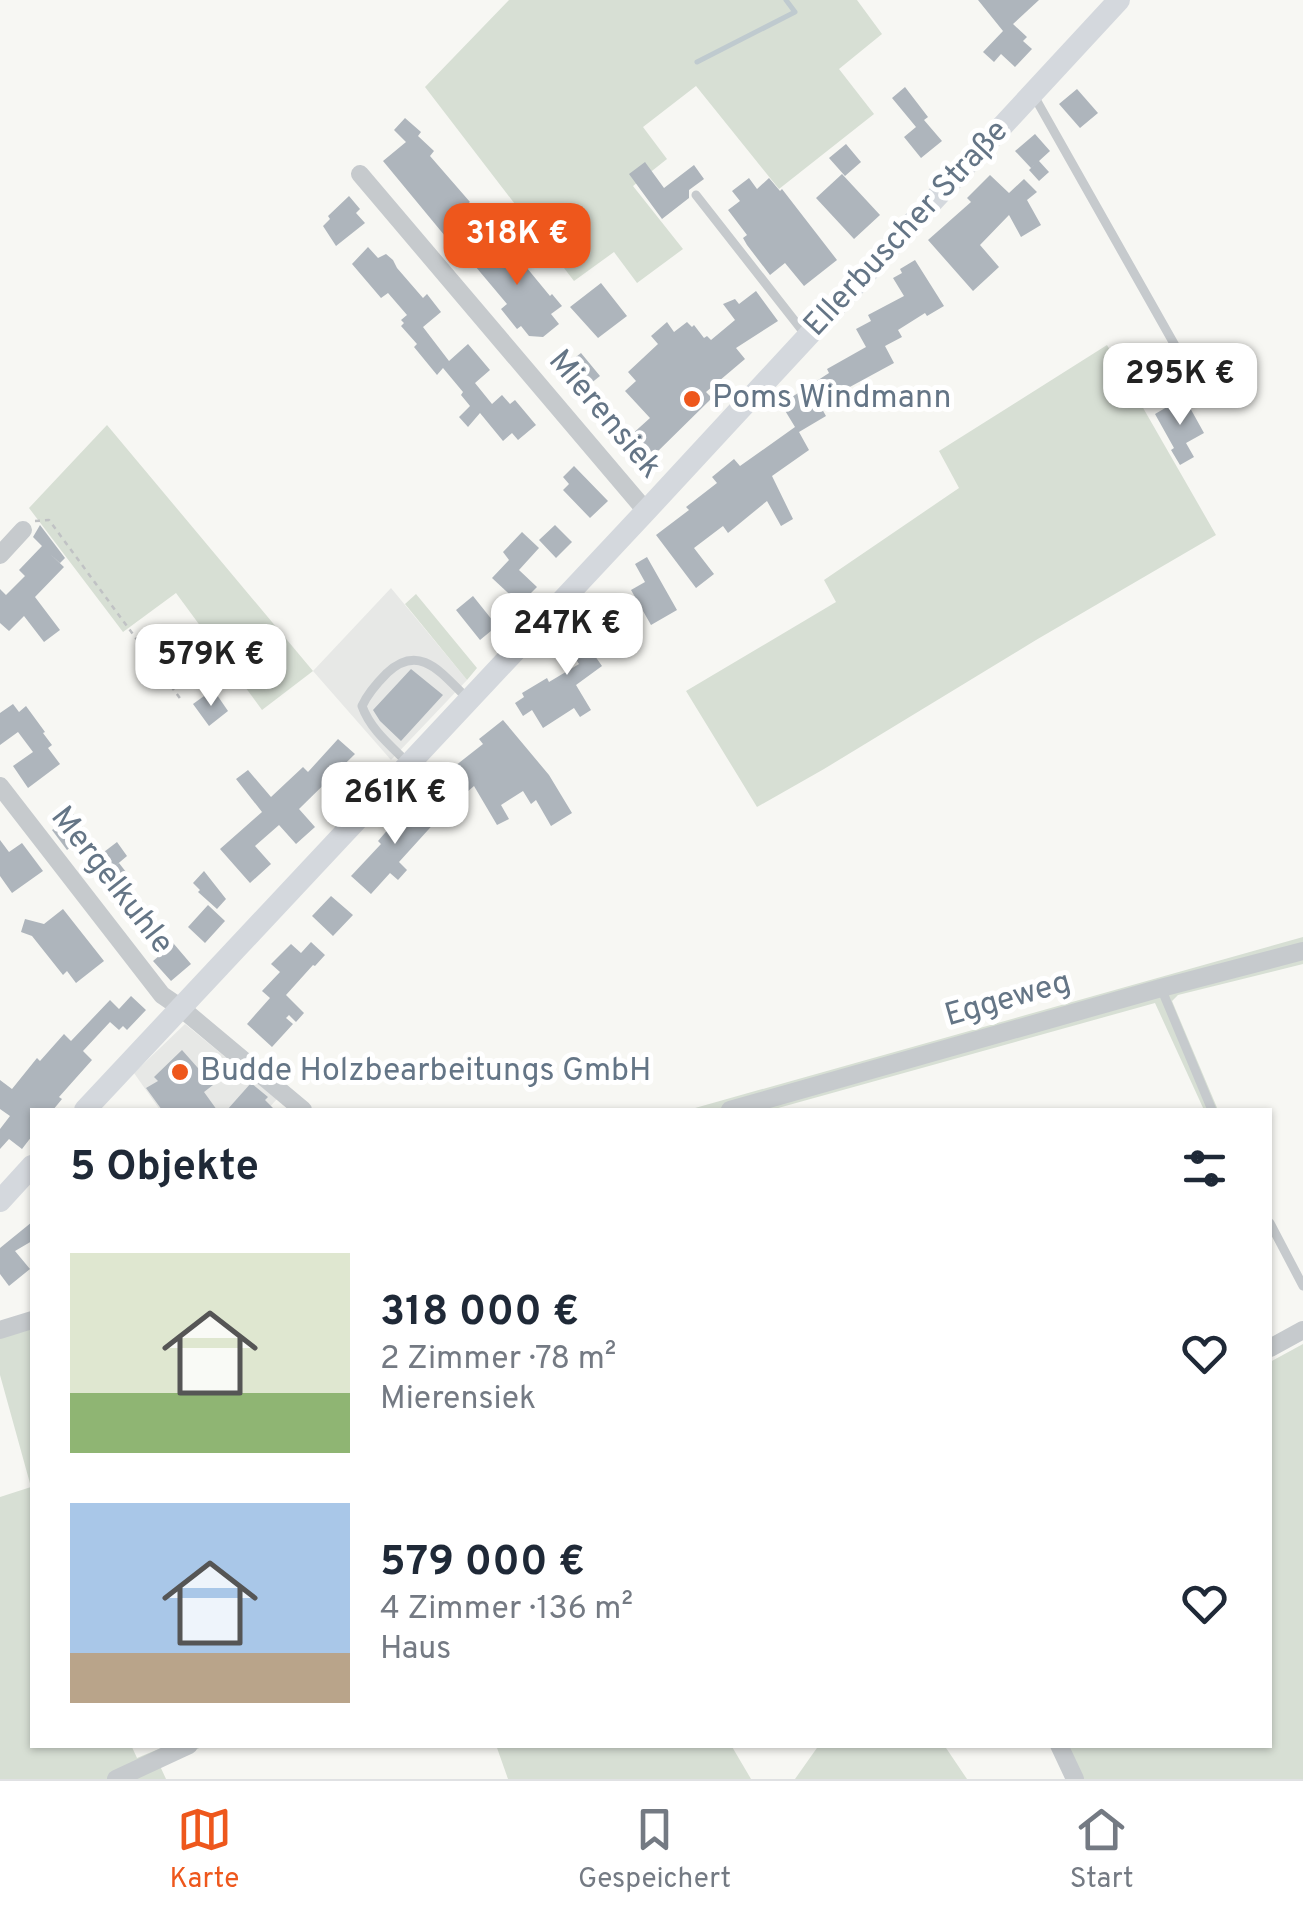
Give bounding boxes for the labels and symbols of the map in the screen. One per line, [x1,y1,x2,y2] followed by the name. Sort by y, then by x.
[796,112,1018,346] street label: Ellerbuscher Straße
[436,203,598,288] pin: 318K €
[539,342,669,488] street label: Mierensiek
[1099,343,1261,428] pin: 295K €
[712,379,951,419] place label: Poms Windmann
[681,388,703,410] marker: Poms Windmann
[486,593,648,678] pin: 247K €
[130,624,292,709] pin: 579K €
[314,762,476,847] pin: 261K €
[41,799,181,963] street label: Mergelkuhle
[940,963,1076,1037] street label: Eggeweg
[200,1052,651,1092] place label: Budde Holzbearbeitungs GmbH
[169,1061,191,1083] marker: Budde Holzbearbeitungs GmbH

